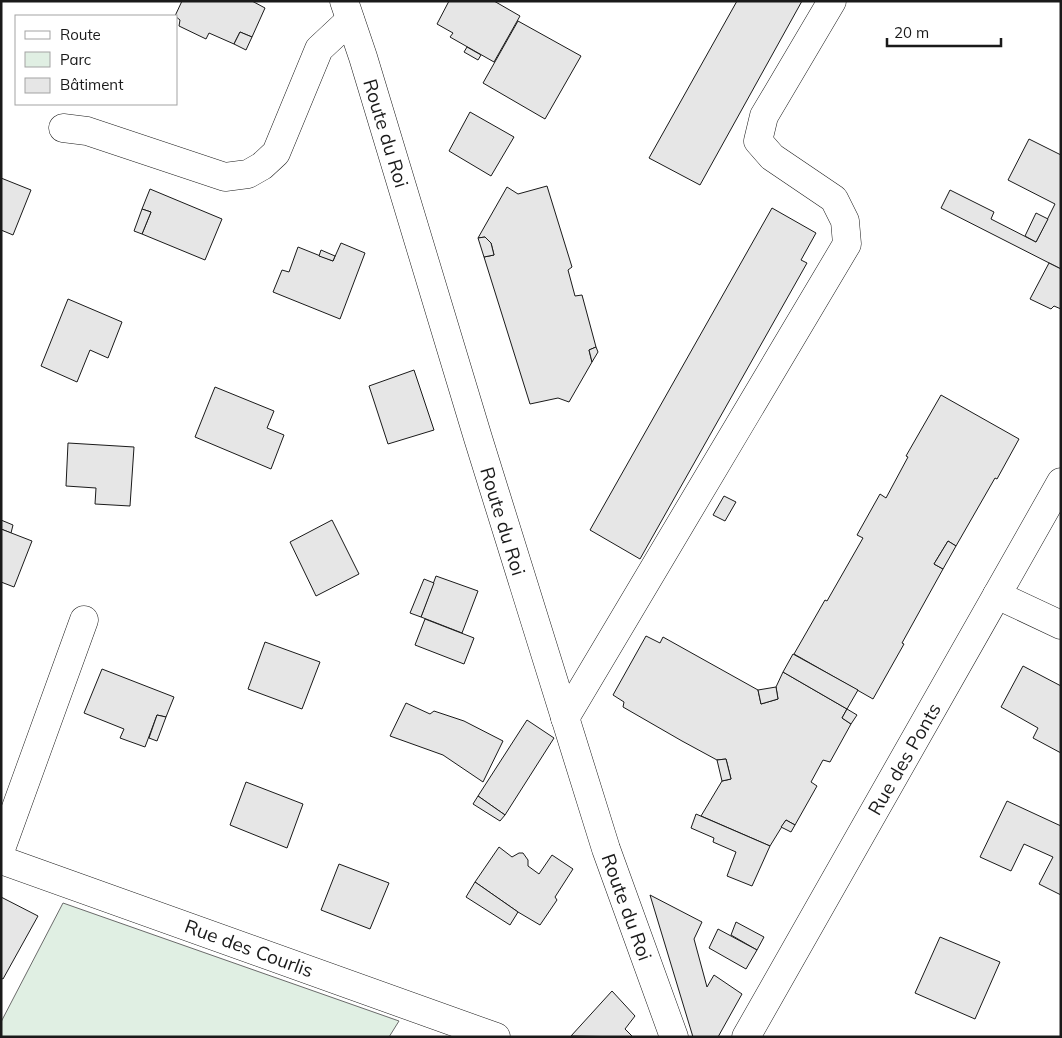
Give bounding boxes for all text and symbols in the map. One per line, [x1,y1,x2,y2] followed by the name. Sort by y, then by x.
[15,15,178,105] legend
[887,15,1001,47] scale bar
[894,23,929,42] text: 20 m
[60,25,101,44] text: Route
[60,50,91,69] text: Parc
[60,75,123,94] text: Bâtiment
[358,76,414,190] street label: Route du Roi
[475,464,531,578] street label: Route du Roi
[862,699,946,819] street label: Rue des Ponts
[597,850,657,964] street label: Route du Roi
[181,914,317,982] street label: Rue des Courlis

